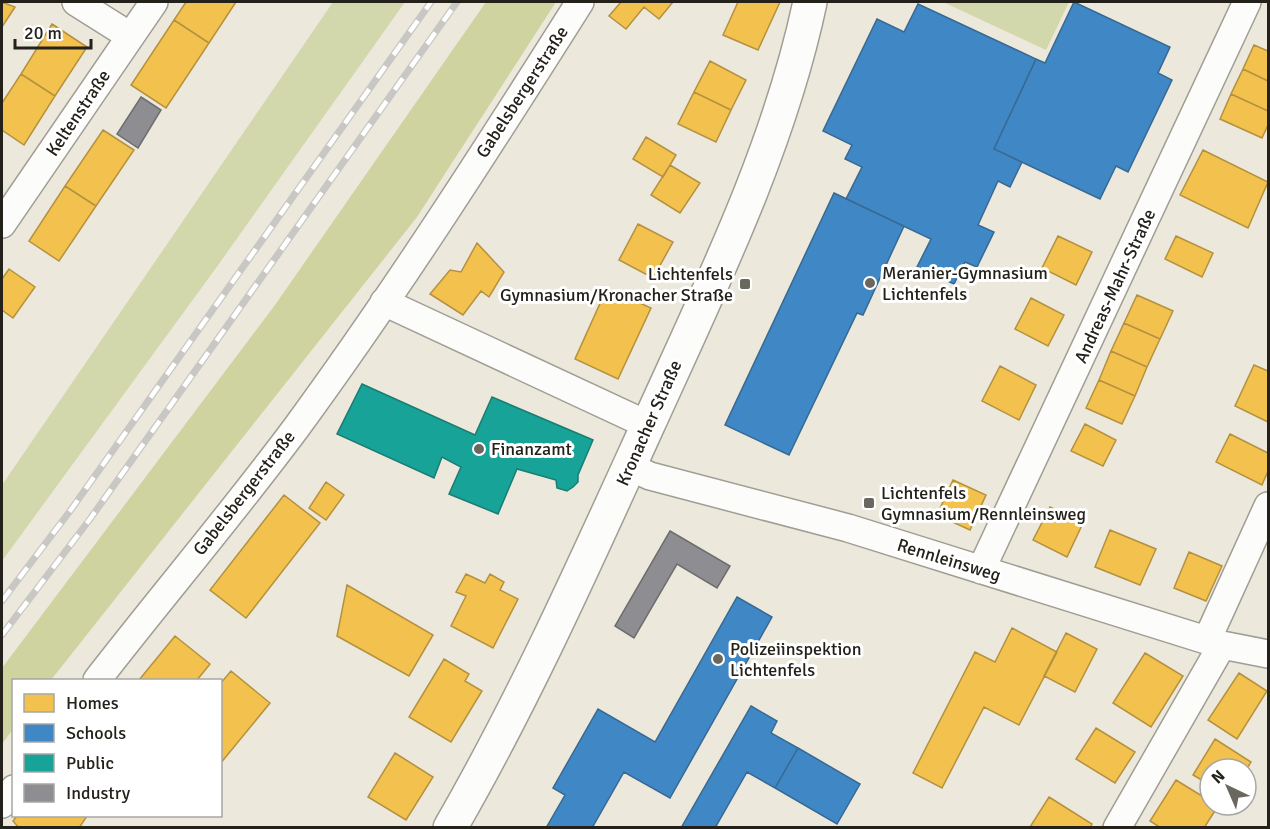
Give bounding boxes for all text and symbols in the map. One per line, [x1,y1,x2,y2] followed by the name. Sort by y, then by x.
[15,12,92,50] scale bar
[24,22,62,44] text: 20 m
[471,22,573,162] street label: Gabelsbergerstraße
[41,66,115,160] street label: Keltenstraße
[1070,205,1160,367] street label: Andreas-Mahr-Straße
[882,262,1048,305] place label: Meranier-Gymnasium Lichtenfels
[500,263,733,306] place label: Lichtenfels Gymnasium/Kronacher Straße
[863,276,877,290] marker: Meranier-Gymnasium Lichtenfels
[738,277,752,291] marker: Lichtenfels Gymnasium/Kronacher Straße
[611,357,687,489] street label: Kronacher Straße
[188,426,300,560] street label: Gabelsbergerstraße
[491,438,572,460] place label: Finanzamt
[472,442,486,456] marker: Finanzamt
[881,482,1086,525] place label: Lichtenfels Gymnasium/Rennleinsweg
[862,496,876,510] marker: Lichtenfels Gymnasium/Rennleinsweg
[895,534,1003,586] street label: Rennleinsweg
[730,638,861,681] place label: Polizeiinspektion Lichtenfels
[711,652,725,666] marker: Polizeiinspektion Lichtenfels
[12,679,222,817] legend
[66,692,119,714] text: Homes
[66,722,126,744] text: Schools
[66,752,114,774] text: Public
[1198,757,1258,817] north arrow
[1207,766,1229,788] text: N
[66,782,131,804] text: Industry

